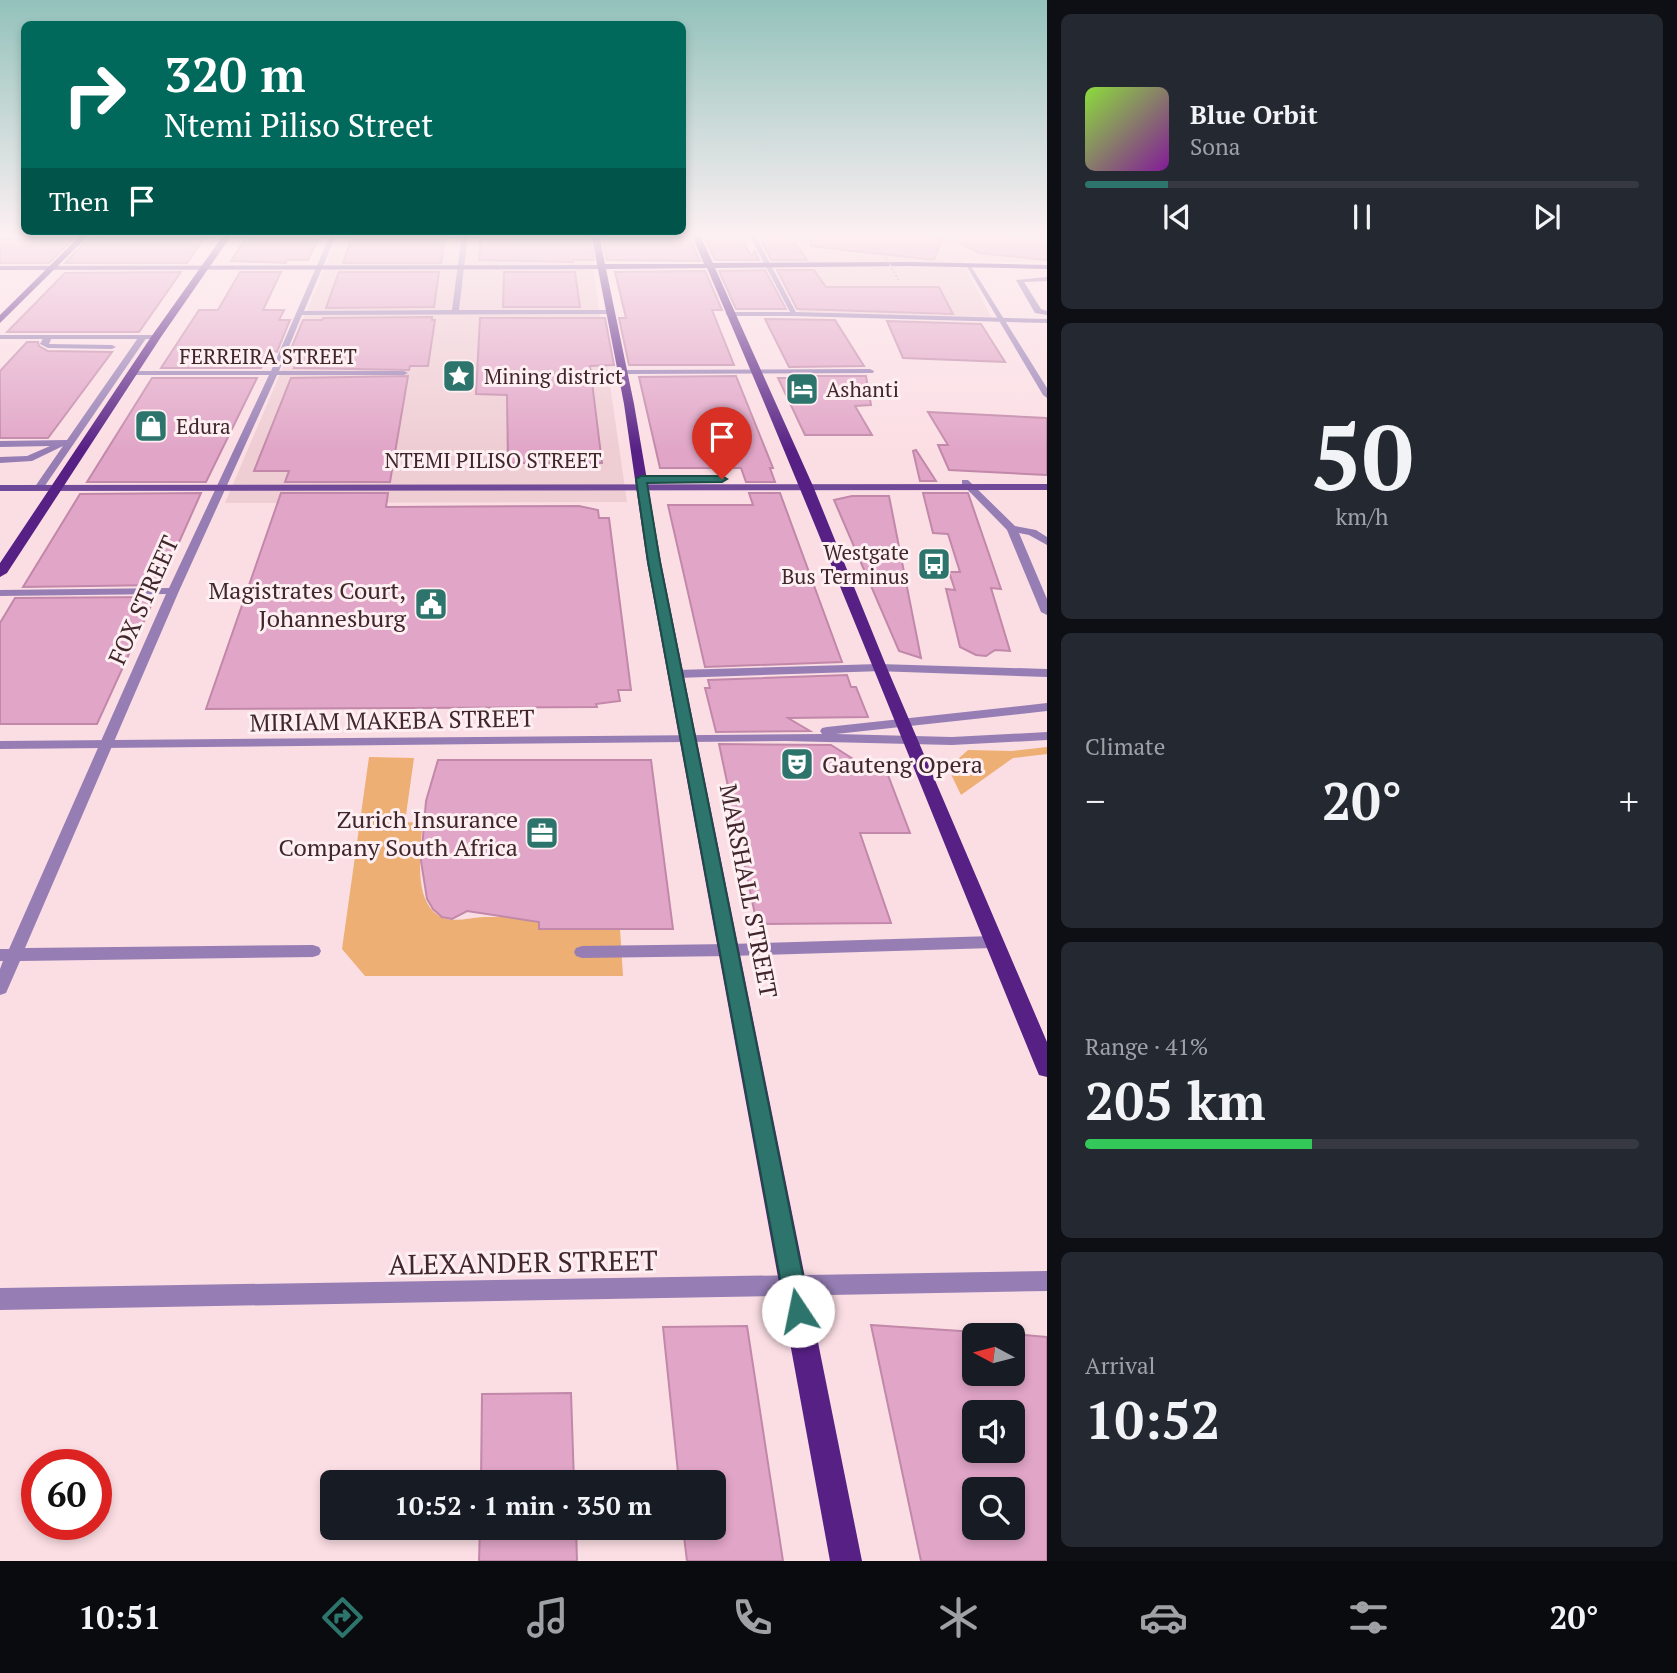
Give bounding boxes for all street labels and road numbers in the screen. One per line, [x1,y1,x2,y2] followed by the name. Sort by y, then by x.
[179,342,357,370] street label: FERREIRA STREET
[384,446,602,474] street label: NTEMI PILISO STREET
[100,530,186,669] street label: FOX STREET
[249,702,535,738] street label: MIRIAM MAKEBA STREET
[713,781,785,1001] street label: MARSHALL STREET
[388,1241,658,1283] street label: ALEXANDER STREET

